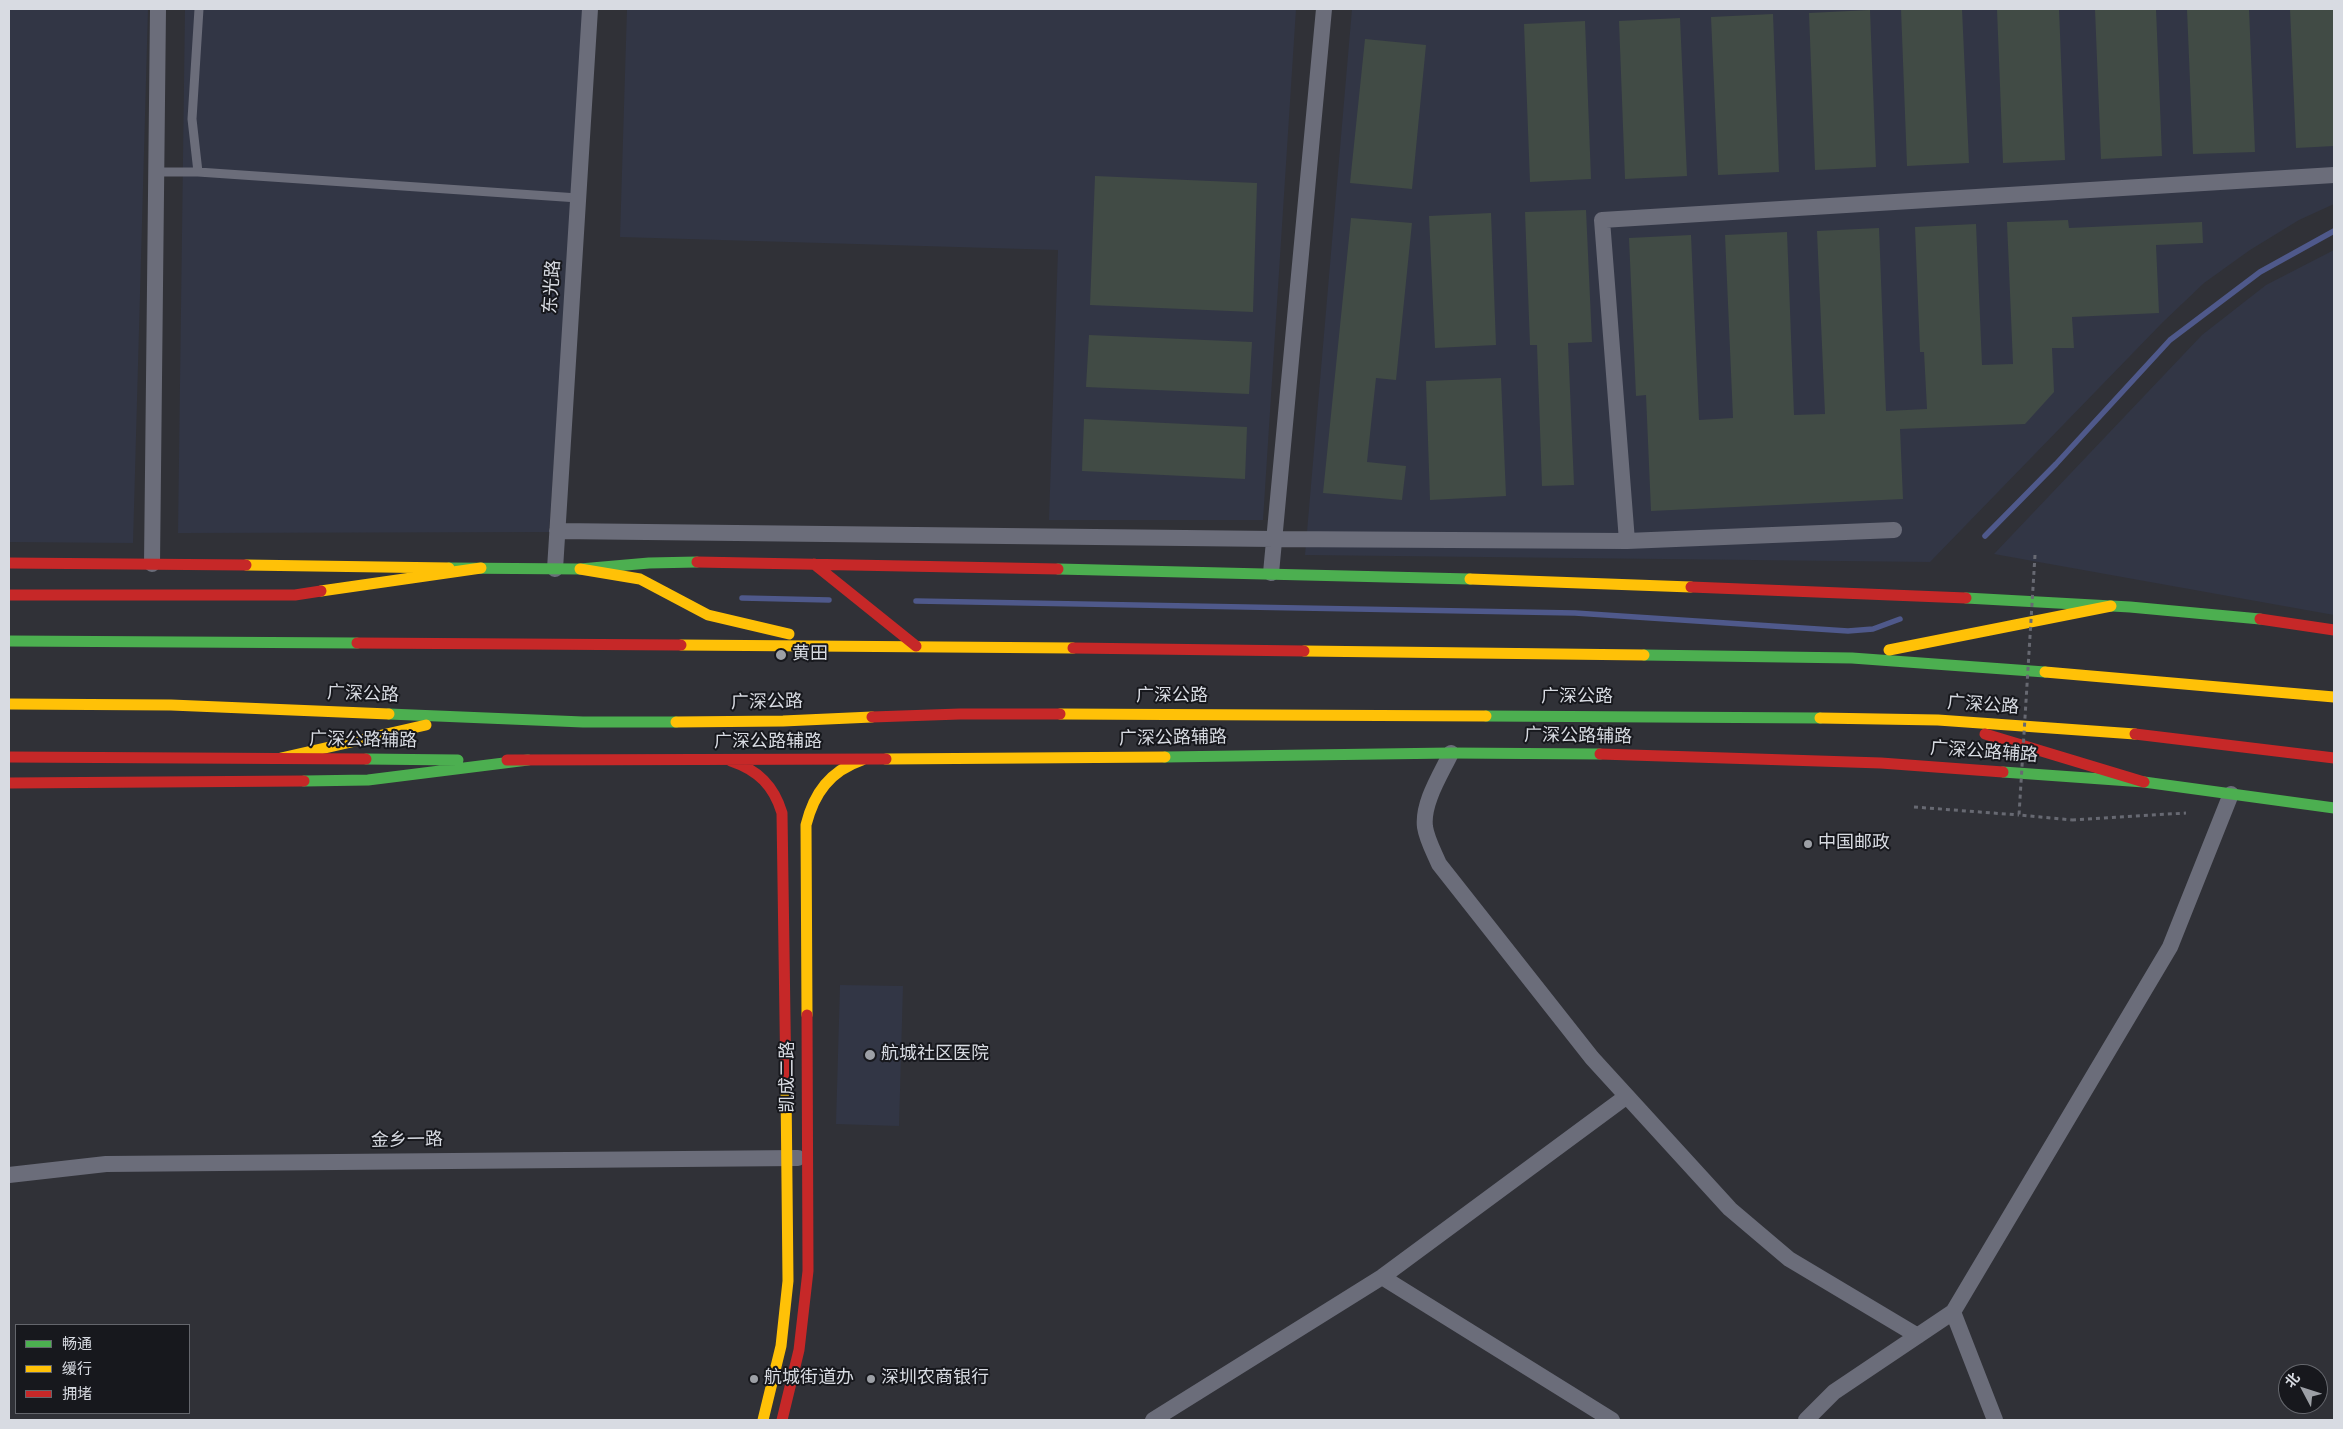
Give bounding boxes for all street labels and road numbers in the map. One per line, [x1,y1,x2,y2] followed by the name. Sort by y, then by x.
[540,259,566,315] street label: 东光路
[327,683,399,707] street label: 广深公路
[1136,686,1208,708] street label: 广深公路
[1541,687,1613,709] street label: 广深公路
[731,692,803,714] street label: 广深公路
[1946,693,2020,719] street label: 广深公路
[1524,725,1632,749] street label: 广深公路辅路
[1119,727,1227,751] street label: 广深公路辅路
[309,729,417,753] street label: 广深公路辅路
[714,732,822,754] street label: 广深公路辅路
[1929,738,2039,768] street label: 广深公路辅路
[778,1041,800,1113] street label: 凯成二路
[371,1130,443,1152] street label: 金乡一路

